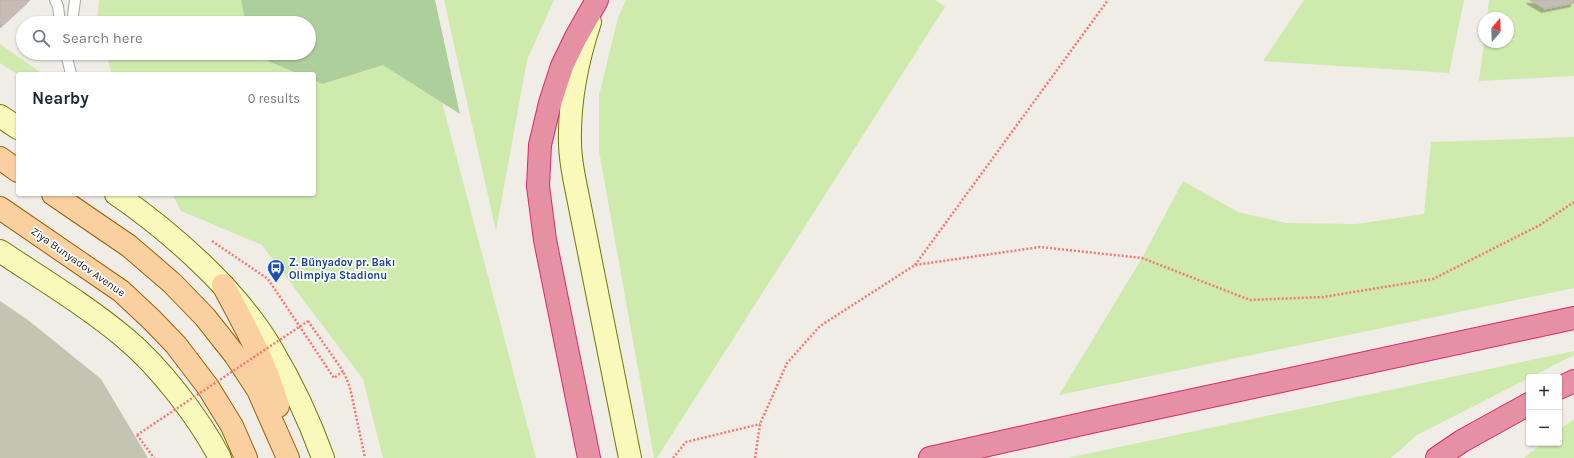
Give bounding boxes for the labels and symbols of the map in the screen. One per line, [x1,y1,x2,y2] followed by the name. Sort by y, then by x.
[1478,12,1514,48] north arrow
[28,225,128,300] street label: Ziya Bunyadov Avenue
[289,256,395,282] place label: Z. Bünyadov pr. Bakı Olimpiya Stadionu
[266,258,286,283] bus stop icon: Z. Bünyadov pr. Bakı Olimpiya Stadionu

